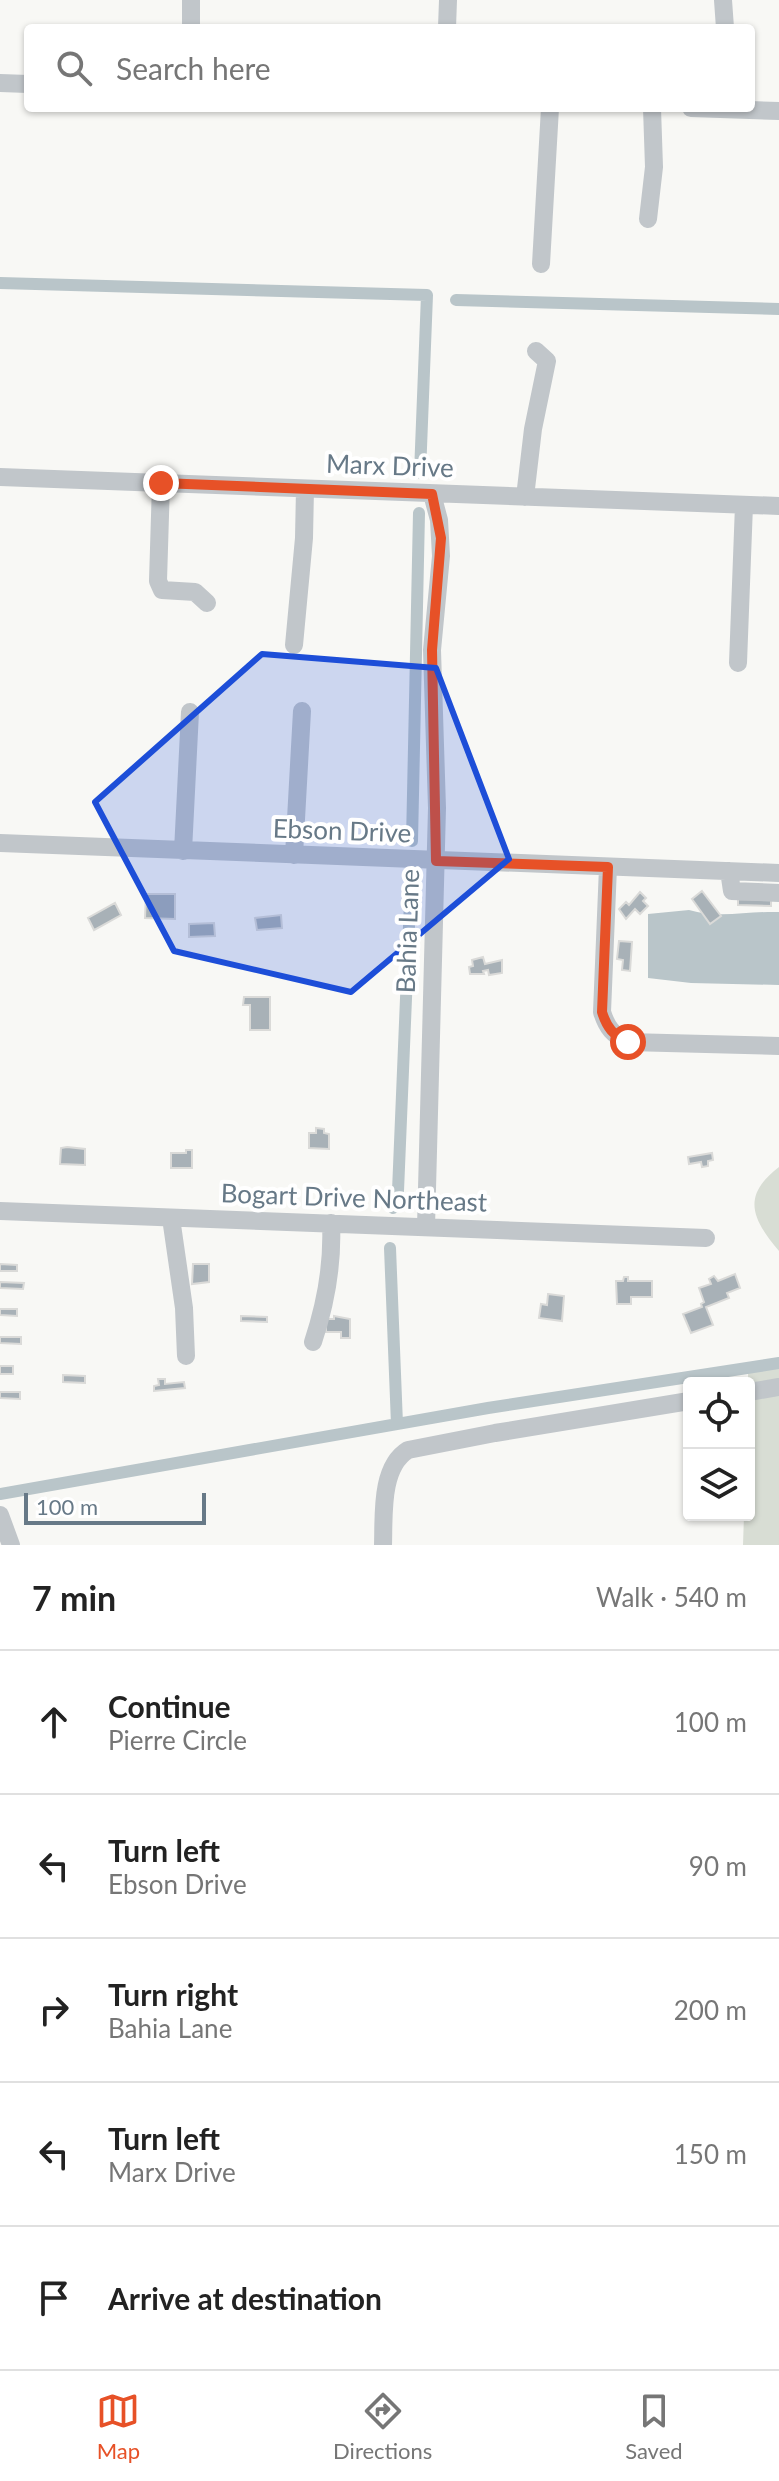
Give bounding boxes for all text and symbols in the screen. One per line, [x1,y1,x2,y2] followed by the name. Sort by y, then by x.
[24,24,755,112] search box
[52,46,96,90] icon: search
[116,50,271,86] text: Search here
[326,447,454,483] street label: Marx Drive
[143,465,179,501] route end
[272,812,412,848] street label: Ebson Drive
[389,868,425,994] street label: Bahia Lane
[610,1024,646,1060] route start
[220,1176,488,1218] street label: Bogart Drive Northeast
[683,1377,755,1521] map controls
[683,1377,755,1449] button: locate
[683,1449,755,1521] button: layers
[24,1489,206,1525] scale bar
[36,1493,98,1520] text: 100 m
[32,1577,116,1618] text: 7 min
[596,1581,747,1613] text: Walk · 540 m
[108,1688,231,1724] text: Continue
[32,1700,76,1744] icon: ahead
[674,1706,747,1738] text: 100 m
[108,1724,247,1756] text: Pierre Circle
[108,1832,220,1868] text: Turn left
[32,1844,76,1888] icon: left
[689,1850,747,1882] text: 90 m
[108,1868,247,1900] text: Ebson Drive
[108,1976,238,2012] text: Turn right
[32,1988,76,2032] icon: right
[674,1994,747,2026] text: 200 m
[108,2012,232,2044] text: Bahia Lane
[108,2120,220,2156] text: Turn left
[32,2132,76,2176] icon: left
[674,2138,747,2170] text: 150 m
[108,2156,236,2188] text: Marx Drive
[32,2276,76,2320] icon: arrive
[108,2280,382,2316] text: Arrive at destination
[96,2389,140,2464] tab: Map
[333,2389,432,2464] tab: Directions
[625,2389,683,2464] tab: Saved

